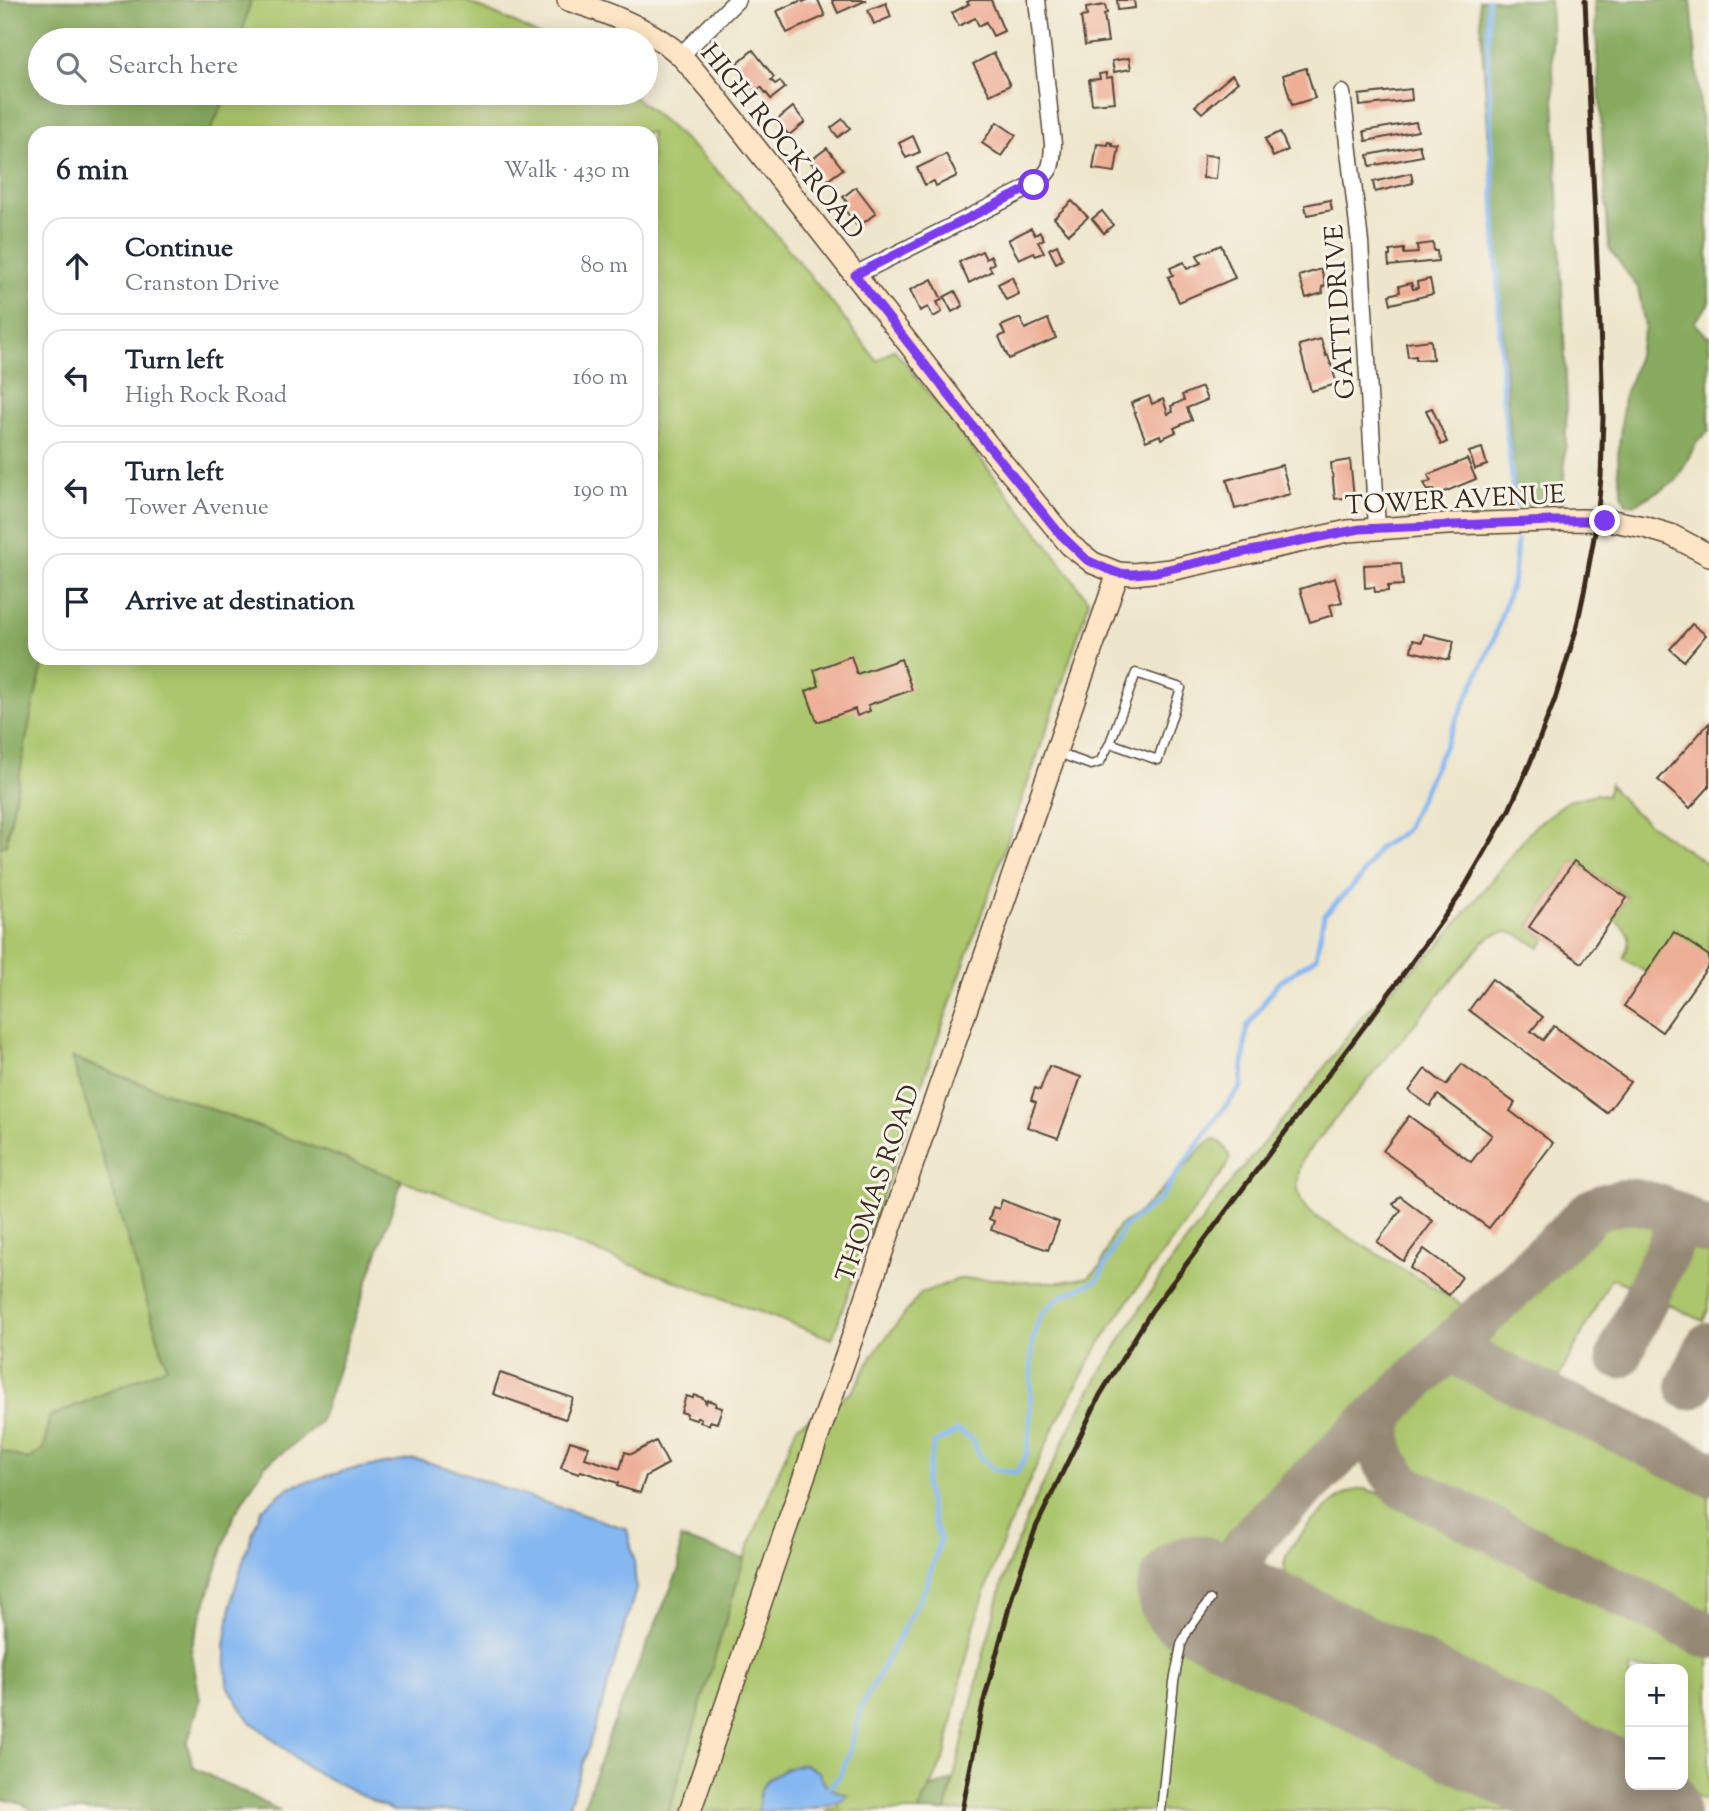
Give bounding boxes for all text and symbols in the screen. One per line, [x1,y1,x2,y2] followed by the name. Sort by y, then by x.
[28,28,658,105] search box
[690,37,872,248] street label: HIGH ROCK ROAD
[52,48,90,86] icon: search
[108,48,238,85] text: Search here
[56,150,128,193] text: 6 min
[504,155,630,188] text: Walk · 430 m
[1018,169,1049,200] route start
[1317,223,1366,401] street label: GATTI DRIVE
[125,231,233,268] text: Continue
[58,247,96,285] icon: ahead
[580,250,628,283] text: 80 m
[125,268,279,301] text: Cranston Drive
[125,343,224,380] text: Turn left
[58,359,96,397] icon: left
[573,362,628,395] text: 160 m
[125,380,287,413] text: High Rock Road
[125,455,224,492] text: Turn left
[58,471,96,509] icon: left
[573,474,628,507] text: 190 m
[1344,477,1566,526] street label: TOWER AVENUE
[125,492,269,525] text: Tower Avenue
[1589,505,1620,536] route end
[58,583,96,621] icon: arrive
[125,584,355,621] text: Arrive at destination
[828,1080,931,1288] street label: THOMAS ROAD
[1625,1664,1688,1790] map controls
[1625,1664,1688,1727] button: +
[1625,1727,1688,1790] button: −

